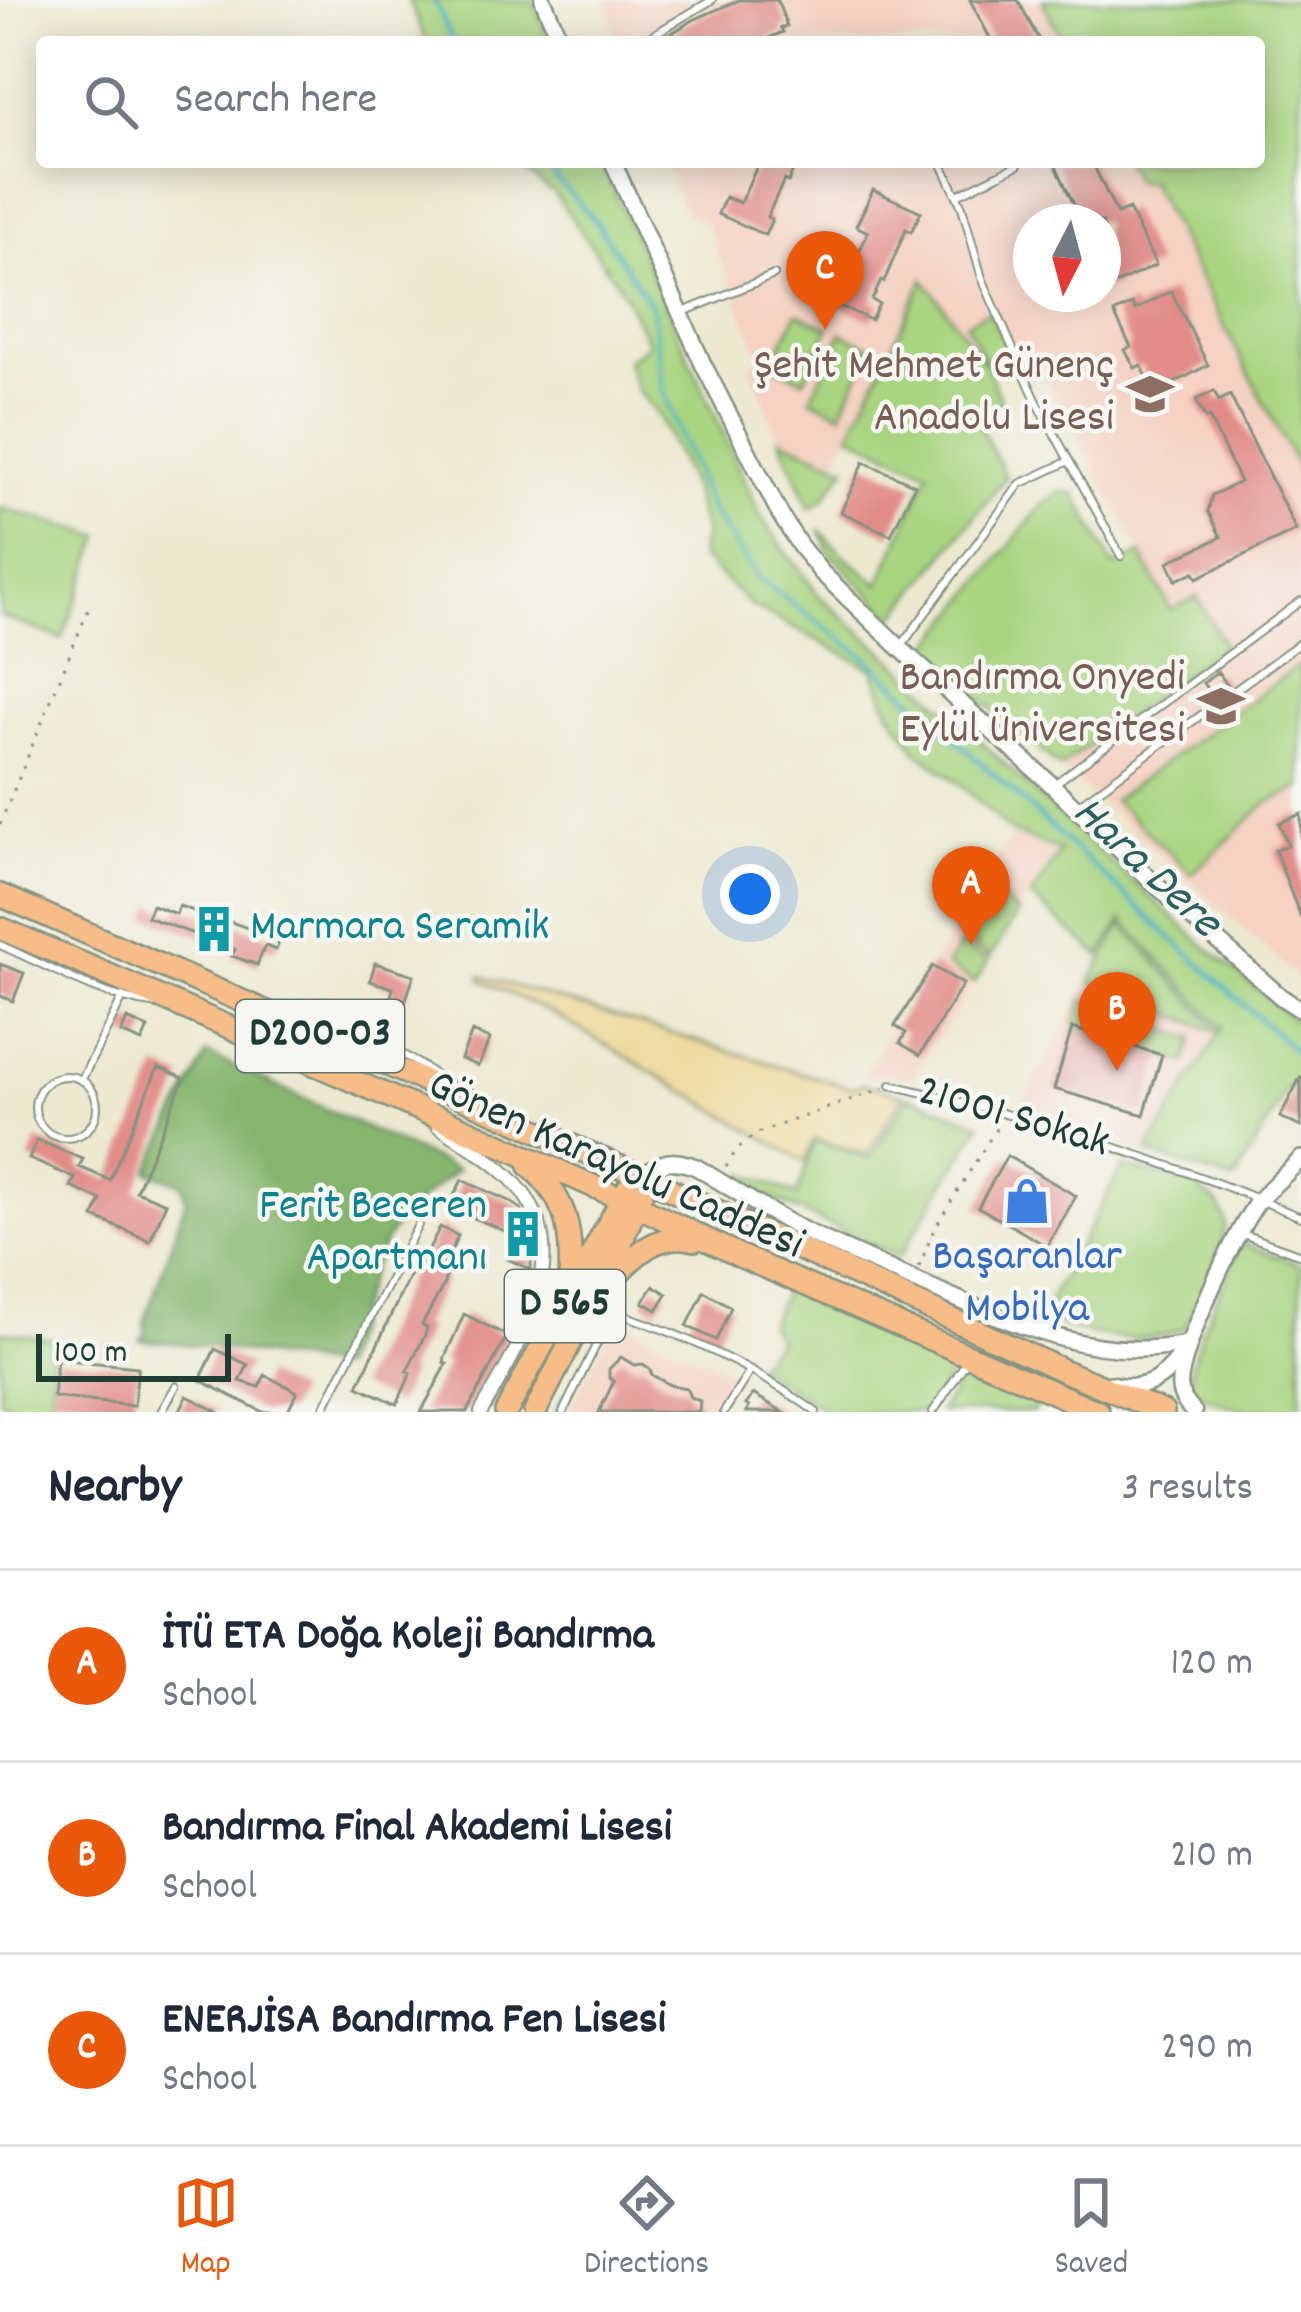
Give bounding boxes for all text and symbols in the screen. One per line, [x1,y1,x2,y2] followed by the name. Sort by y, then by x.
[36,36,1265,168] search box
[78,69,144,135] icon: search
[174,70,377,134] text: Search here
[1013,204,1121,312] north arrow
[786,231,864,330] pin: C
[754,336,1114,452] place label: Şehit Mehmet Günenç Anadolu Lisesi
[1125,369,1175,419] school or university icon: Şehit Mehmet Günenç Anadolu Lisesi
[899,648,1185,764] place label: Bandırma Onyedi Eylül Üniversitesi
[1196,681,1246,731] school or university icon: Bandırma Onyedi Eylül Üniversitesi
[1054,781,1238,959] water label: Hara Dere
[932,846,1010,945] pin: A
[720,864,780,924] your location
[250,897,549,961] place label: Marmara Seramik
[189,904,239,954] building icon: Marmara Seramik
[1078,972,1156,1071] pin: B
[236,1000,404,1072] road number: D200-03
[417,1055,813,1279] street label: Gönen Karayolu Caddesi
[910,1061,1116,1177] street label: 21001 Sokak
[259,1176,487,1292] place label: Ferit Beceren Apartmanı
[1002,1176,1052,1226] shop icon: Başaranlar Mobilya
[498,1209,548,1259] building icon: Ferit Beceren Apartmanı
[932,1227,1122,1343] place label: Başaranlar Mobilya
[505,1270,625,1342] road number: D 565
[36,1328,231,1381] scale bar
[54,1331,127,1378] text: 100 m
[48,1454,181,1526] text: Nearby
[1122,1463,1253,1518] text: 3 results
[162,1606,654,1670] text: İTÜ ETA Doğa Koleji Bandırma
[76,1638,98,1693] text: A
[1170,1638,1253,1693] text: 120 m
[162,1670,257,1725] text: School
[162,1798,672,1862] text: Bandırma Final Akademi Lisesi
[78,1830,96,1885] text: B
[1170,1830,1253,1885] text: 210 m
[162,1862,257,1917] text: School
[162,1990,666,2054] text: ENERJİSA Bandırma Fen Lisesi
[77,2022,97,2077] text: C
[1161,2022,1253,2077] text: 290 m
[162,2054,257,2109] text: School
[173,2170,239,2289] tab: Map
[584,2170,709,2289] tab: Directions
[1055,2170,1128,2289] tab: Saved

